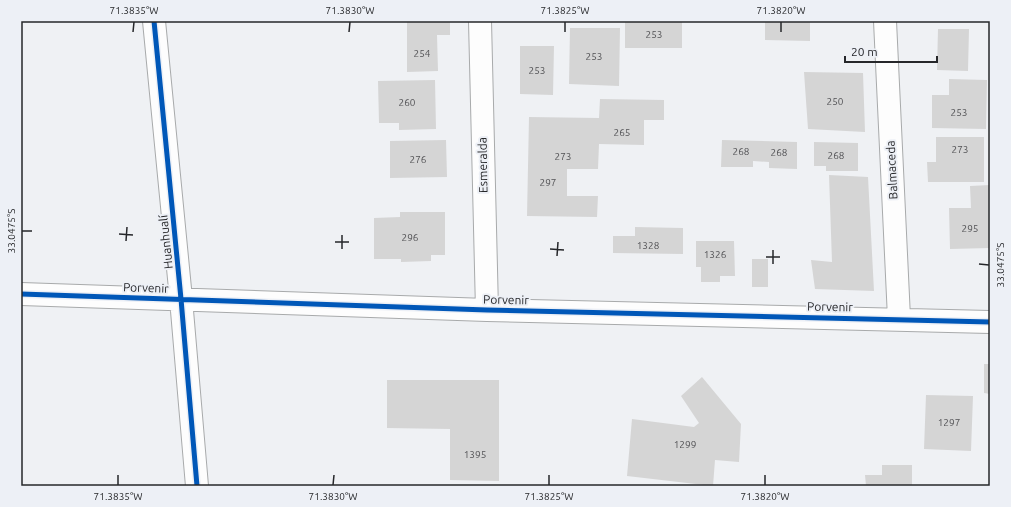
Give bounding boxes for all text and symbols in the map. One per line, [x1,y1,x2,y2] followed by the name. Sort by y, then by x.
[110,5,158,16] text: 71.3835°W
[326,5,374,16] text: 71.3830°W
[541,5,589,16] text: 71.3825°W
[757,5,805,16] text: 71.3820°W
[646,29,662,40] house number: 253
[845,38,937,64] scale bar
[851,45,878,58] text: 20 m
[414,48,431,59] house number: 254
[586,51,602,62] house number: 253
[529,65,545,76] house number: 253
[827,96,844,107] house number: 250
[399,97,416,108] house number: 260
[951,107,967,118] house number: 253
[614,127,630,138] house number: 265
[476,137,489,193] street label: Esmeralda
[883,140,900,200] street label: Balmaceda
[952,144,968,155] house number: 273
[733,146,750,157] house number: 268
[771,147,788,158] house number: 268
[828,150,845,161] house number: 268
[555,151,571,162] house number: 273
[410,154,427,165] house number: 276
[540,177,556,188] house number: 297
[6,209,17,253] text: 33.0475°S
[156,213,175,270] street label: Huanhualí
[962,223,978,234] house number: 295
[402,232,419,243] house number: 296
[637,240,660,251] house number: 1328
[995,243,1006,287] text: 33.0475°S
[704,249,727,260] house number: 1326
[123,280,170,295] street label: Porvenir
[483,293,529,306] street label: Porvenir
[807,300,853,313] street label: Porvenir
[938,417,960,428] house number: 1297
[674,439,696,450] house number: 1299
[464,449,486,460] house number: 1395
[94,491,142,502] text: 71.3835°W
[309,491,357,502] text: 71.3830°W
[525,491,573,502] text: 71.3825°W
[741,491,789,502] text: 71.3820°W

